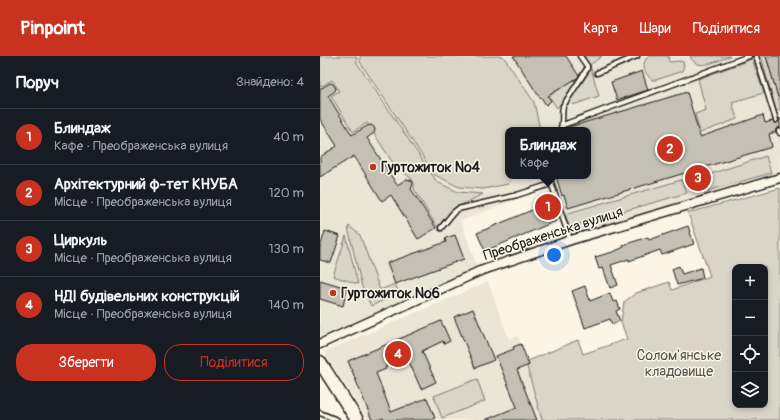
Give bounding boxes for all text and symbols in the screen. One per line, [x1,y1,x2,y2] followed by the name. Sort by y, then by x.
[20,16,85,40] text: Pinpoint
[583,20,618,37] text: Карта
[640,20,671,37] text: Шари
[693,20,760,37] text: Поділитися
[16,72,59,93] text: Поруч
[236,74,304,90] text: Знайдено: 4
[54,119,111,138] text: Блиндаж
[505,127,591,179] popup
[26,129,32,145] text: 1
[273,129,304,145] text: 40 m
[657,134,683,164] pin: 2
[520,136,576,155] text: Блиндаж
[54,138,228,154] text: Кафе · Преображенська вулиця
[520,155,549,171] text: Кафе
[381,159,481,176] place label: Гуртожиток №4
[368,162,378,172] marker: Гуртожиток №4
[685,163,711,193] pin: 3
[54,175,238,194] text: Архітектурний ф-тет КНУБА
[25,185,33,201] text: 2
[268,185,304,201] text: 120 m
[535,192,561,222] pin: 1
[54,194,232,210] text: Місце · Преображенська вулиця
[481,203,625,264] street label: Преображенська вулиця
[54,231,107,250] text: Циркуль
[25,241,33,257] text: 3
[268,241,304,257] text: 130 m
[544,245,564,265] your location
[54,250,232,266] text: Місце · Преображенська вулиця
[732,264,768,408] map controls
[732,264,768,300] button: +
[341,285,440,302] place label: Гуртожиток №6
[54,287,240,306] text: НДІ будівельних конструкцій
[328,288,338,298] marker: Гуртожиток №6
[25,297,33,313] text: 4
[268,297,304,313] text: 140 m
[732,300,768,336] button: −
[54,306,232,322] text: Місце · Преображенська вулиця
[732,336,768,372] button: locate
[385,339,411,369] pin: 4
[16,344,156,381] button: Зберегти
[164,344,304,381] button: Поділитися
[637,347,721,380] park label: Солом'янське кладовище
[732,372,768,408] button: layers

